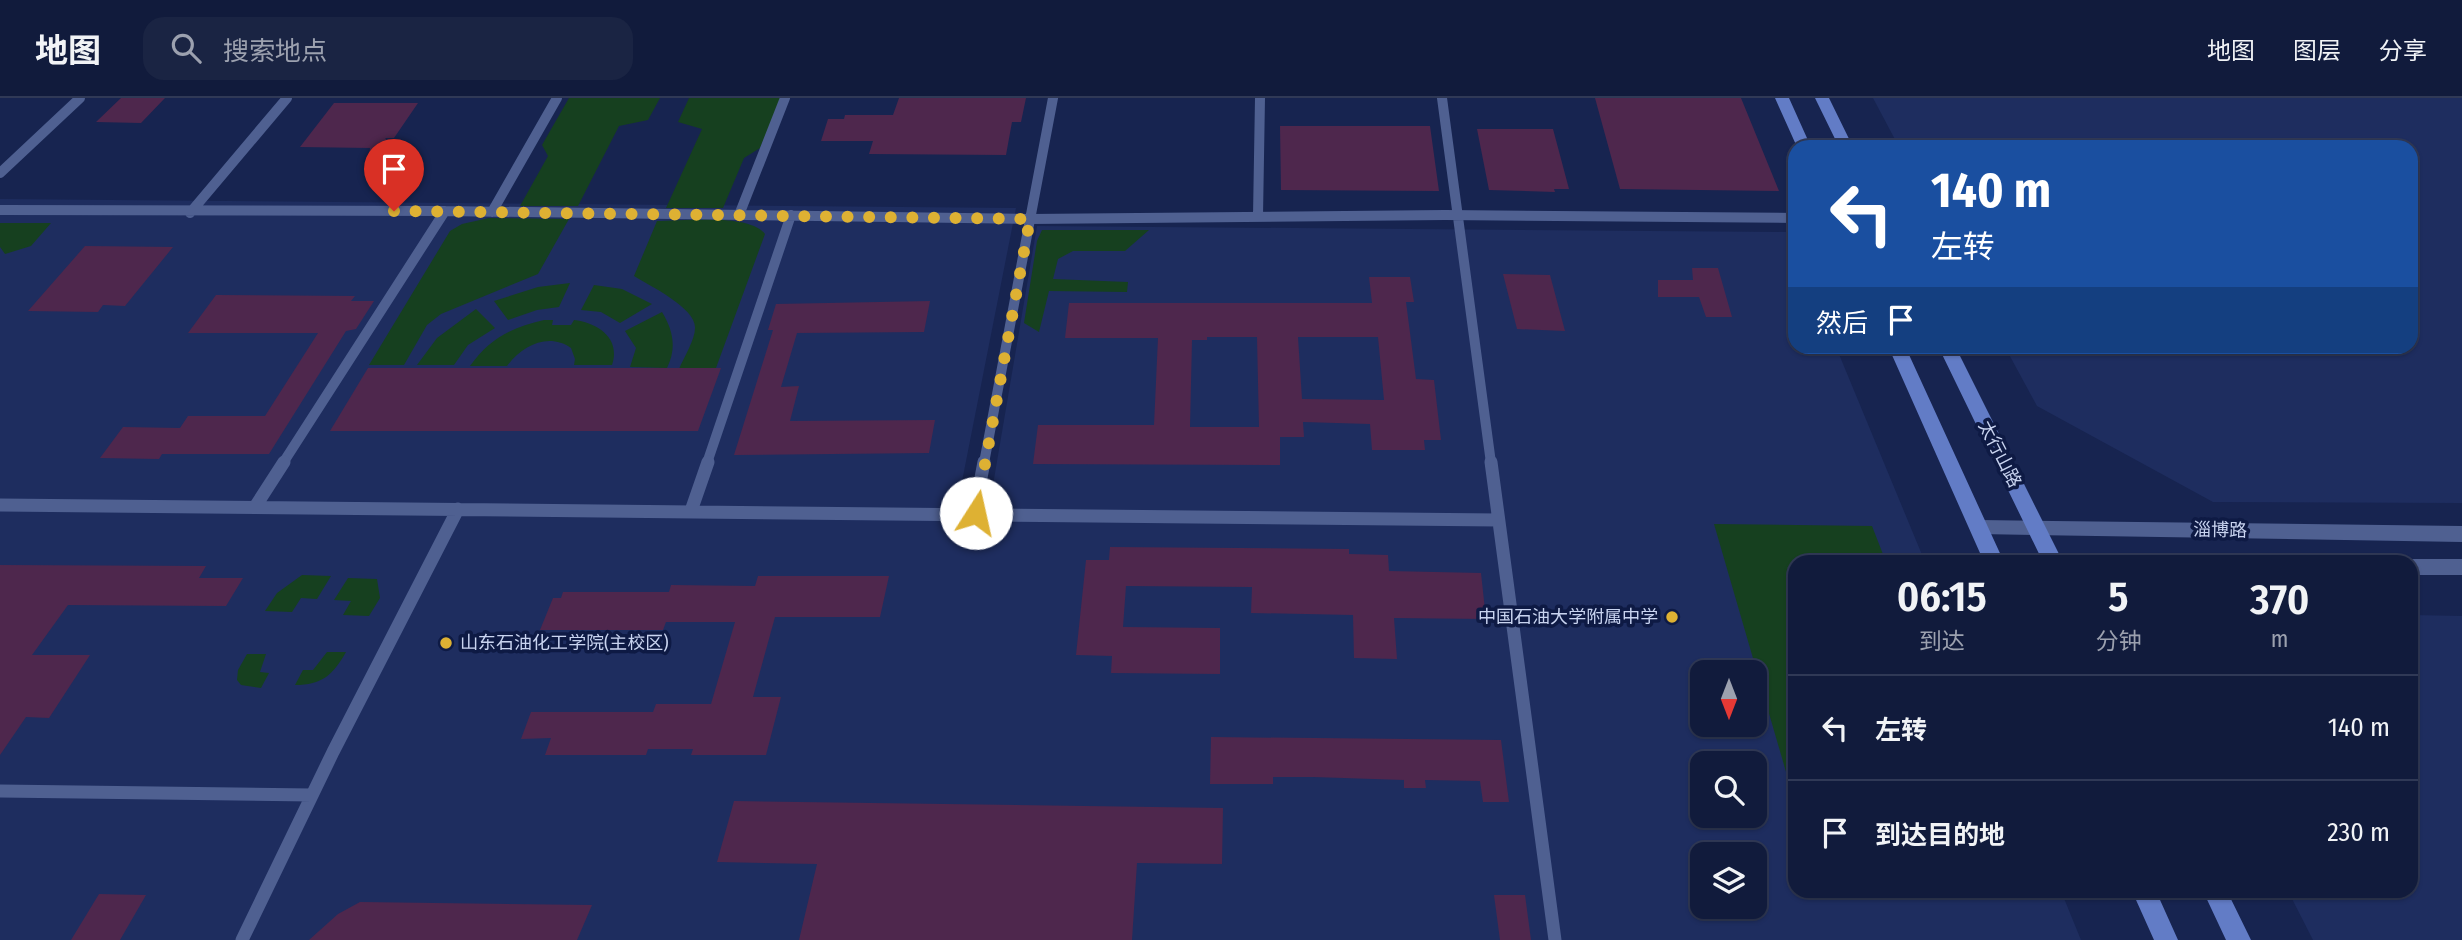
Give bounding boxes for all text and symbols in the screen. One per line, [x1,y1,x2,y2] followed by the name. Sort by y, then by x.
[143,17,633,80] search box
[167,29,205,67] icon: search
[35,31,101,71] text: 地图
[223,36,327,67] text: 搜索地点
[2207,37,2255,65] text: 地图
[2293,37,2341,65] text: 图层
[2379,37,2427,65] text: 分享
[364,139,424,211] pin
[375,150,413,188] icon: arrive
[1931,161,2051,220] text: 140 m
[1816,168,1907,259] icon: left
[1931,228,1995,266] text: 左转
[1882,301,1920,339] icon: arrive
[1816,308,1868,339] text: 然后
[1974,417,2026,491] street label: 太行山路
[939,476,1013,550] position arrow
[2193,519,2247,541] street label: 淄博路
[1897,572,1987,622] text: 06:15
[2108,572,2129,622] text: 5
[2250,575,2309,625] text: 370
[1478,606,1658,628] place label: 中国石油大学附属中学
[1664,609,1680,625] marker: 中国石油大学附属中学
[2271,625,2289,653] text: m
[1919,627,1965,655] text: 到达
[2095,627,2141,655] text: 分钟
[460,632,669,654] place label: 山东石油化工学院(主校区)
[438,635,454,651] marker: 山东石油化工学院(主校区)
[1690,660,1768,737] north arrow
[1690,660,1767,919] map controls
[1816,709,1854,747] icon: left
[2328,712,2390,743] text: 140 m
[1875,715,1927,746] text: 左转
[1690,751,1767,828] button: search
[1816,814,1854,852] icon: arrive
[2327,817,2390,848] text: 230 m
[1875,820,2005,851] text: 到达目的地
[1690,842,1767,919] button: layers

